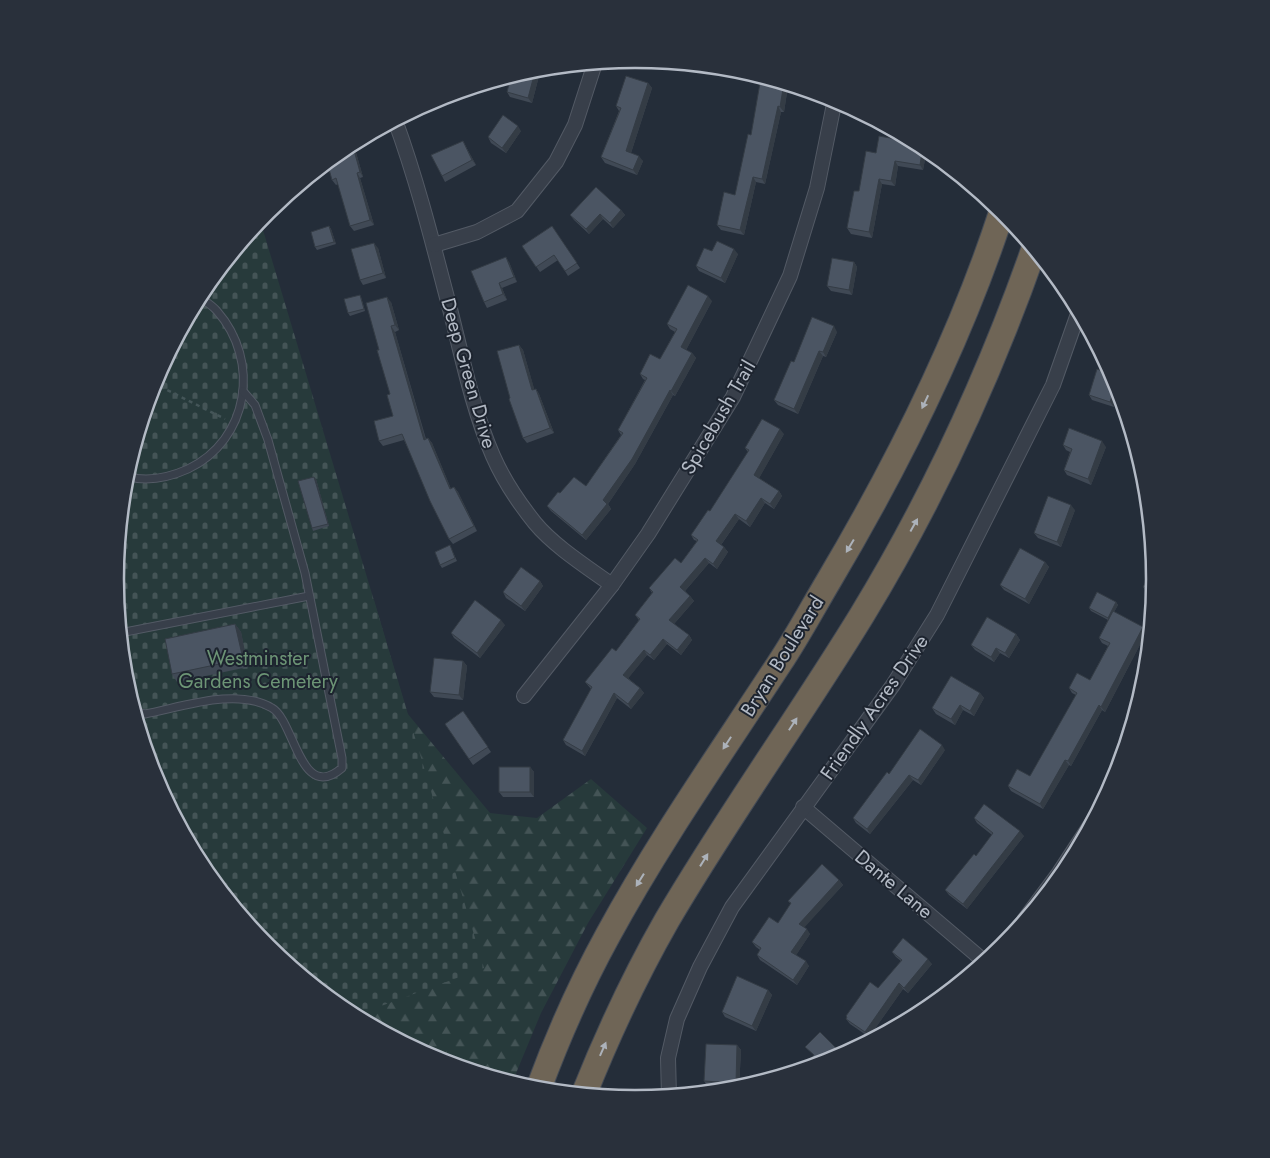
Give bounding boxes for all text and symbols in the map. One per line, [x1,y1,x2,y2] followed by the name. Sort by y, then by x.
[433,295,504,452] street label: Deep Green Drive
[674,355,763,480] street label: Spicebush Trail
[921,395,929,409] one-way arrow
[909,519,918,532] one-way arrow
[845,539,854,552] one-way arrow
[734,590,831,722] street label: Bryan Boulevard
[813,629,935,786] street label: Friendly Acres Drive
[178,644,338,696] park label: Westminster Gardens Cemetery
[788,717,798,730] one-way arrow
[722,736,732,750] one-way arrow
[848,843,939,926] street label: Dante Lane
[700,853,709,867] one-way arrow
[635,874,644,887] one-way arrow
[599,1042,607,1056] one-way arrow

